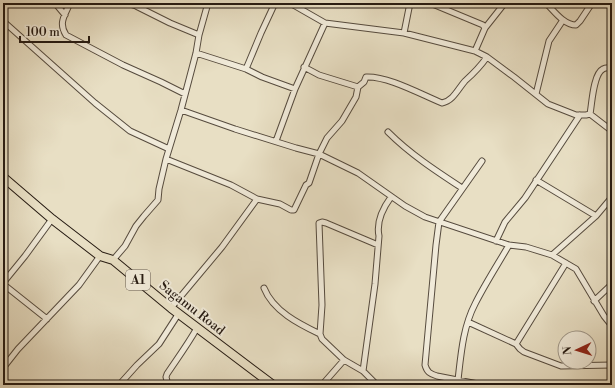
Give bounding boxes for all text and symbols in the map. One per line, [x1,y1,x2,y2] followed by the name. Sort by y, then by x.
[20,18,89,44] scale bar
[26,25,60,40] text: 100 m
[126,270,150,290] road number: A1
[156,277,229,339] street label: Sagamu Road
[557,330,597,370] north arrow
[561,346,575,355] text: N

